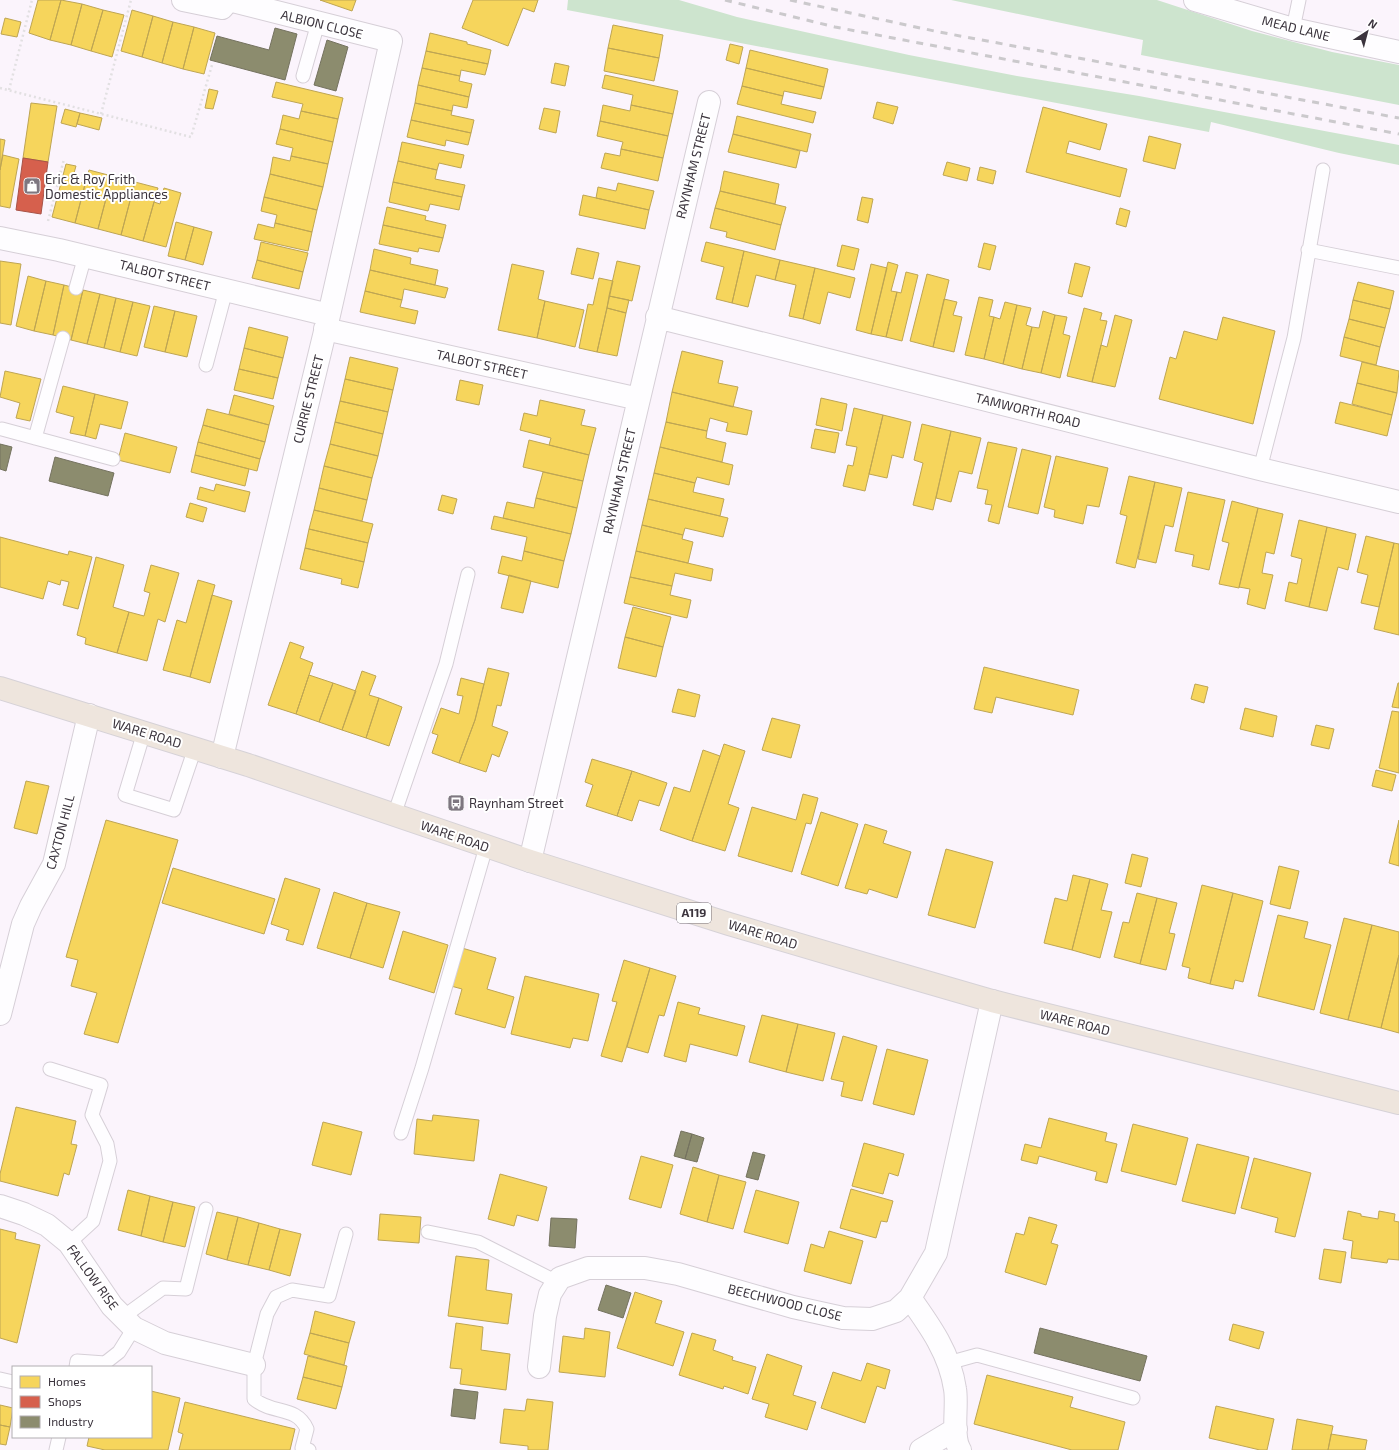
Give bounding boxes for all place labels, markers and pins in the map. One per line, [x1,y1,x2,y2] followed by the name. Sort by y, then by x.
[45,171,168,202] place label: Eric & Roy Frith Domestic Appliances
[22,176,42,196] shop icon: Eric & Roy Frith Domestic Appliances
[446,793,466,813] bus stop icon: Raynham Street
[469,795,564,811] place label: Raynham Street

